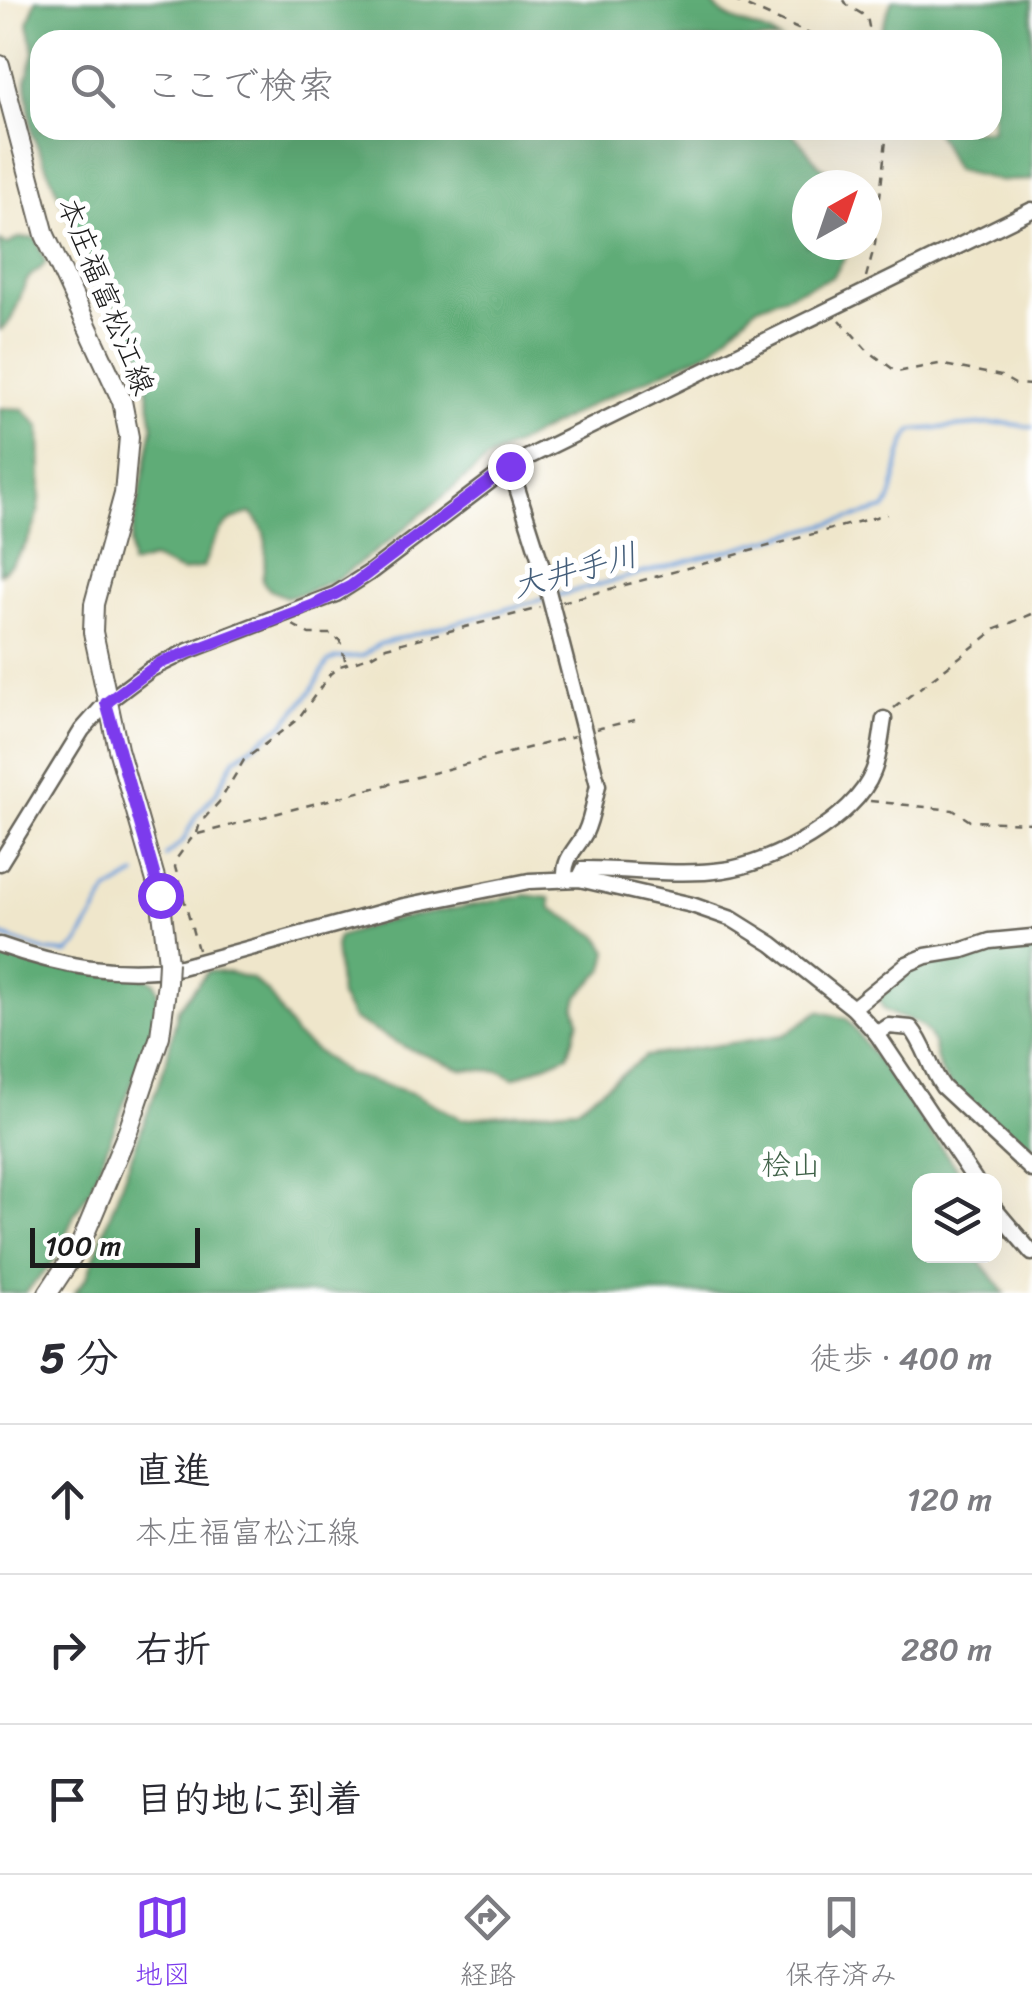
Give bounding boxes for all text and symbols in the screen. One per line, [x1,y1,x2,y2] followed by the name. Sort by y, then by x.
[30,30,1002,140] search box
[145,52,335,119] text: ここで検索
[65,58,120,113] icon: search
[792,170,882,260] north arrow
[42,189,170,403] street label: 本庄福富松江線
[488,444,534,490] route end
[506,526,644,615] water label: 大井手川
[138,873,184,919] route start
[761,1138,821,1192] park label: 桧山
[912,1173,1002,1263] map controls
[912,1173,1002,1263] button: layers
[45,1221,121,1270] text: 100 m
[30,1223,200,1268] scale bar
[40,1321,119,1395] text: 5 分
[809,1330,992,1387] text: 徒歩 · 400 m
[135,1437,211,1504] text: 直進
[907,1471,992,1528] text: 120 m
[40,1472,95,1527] icon: ahead
[135,1504,359,1561] text: 本庄福富松江線
[135,1616,211,1683] text: 右折
[901,1621,992,1678] text: 280 m
[40,1622,95,1677] icon: right
[135,1766,363,1833] text: 目的地に到着
[40,1772,95,1827] icon: arrive
[135,1890,191,1999] tab: 地図
[460,1890,516,1999] tab: 経路
[785,1890,897,1999] tab: 保存済み

